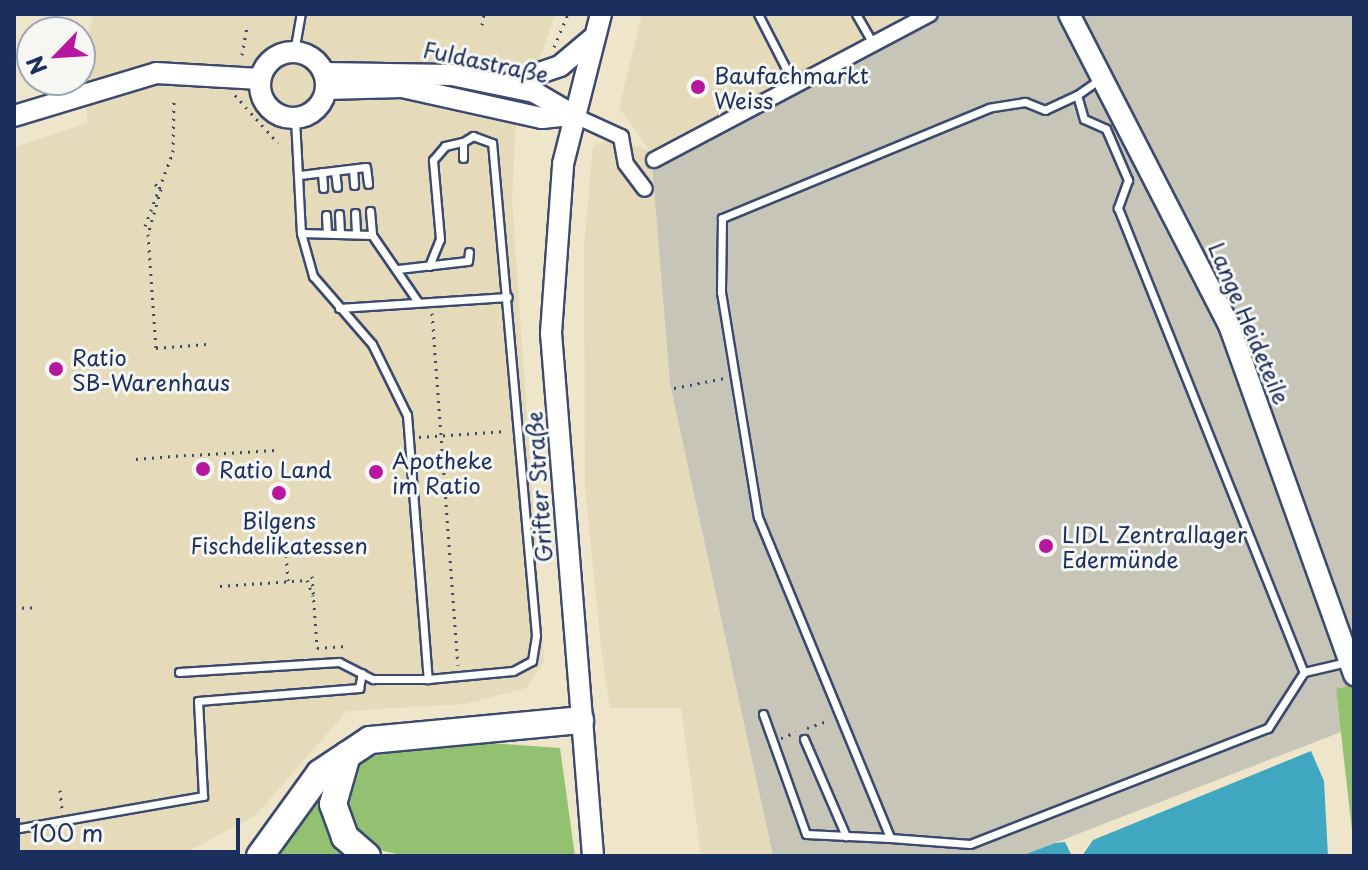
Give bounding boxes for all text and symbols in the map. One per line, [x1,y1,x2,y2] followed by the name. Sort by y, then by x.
[16,16,96,96] north arrow
[421,35,551,87] street label: Fuldastraße
[17,51,54,80] text: N
[714,61,869,112] place label: Baufachmarkt Weiss
[689,78,707,96] marker: Baufachmarkt Weiss
[1204,238,1296,408] street label: Lange Heideteile
[72,343,230,394] place label: Ratio SB-Warenhaus
[47,360,65,378] marker: Ratio SB-Warenhaus
[520,410,556,564] street label: Grifter Straße
[392,446,493,498] place label: Apotheke im Ratio
[219,456,333,482] place label: Ratio Land
[194,460,212,478] marker: Ratio Land
[367,463,385,481] marker: Apotheke im Ratio
[270,484,288,502] marker: Bilgens Fischdelikatessen
[190,506,368,558] place label: Bilgens Fischdelikatessen
[1062,520,1249,572] place label: LIDL Zentrallager Edermünde
[1037,537,1055,555] marker: LIDL Zentrallager Edermünde
[20,802,244,852] scale bar
[30,814,103,850] text: 100 m

